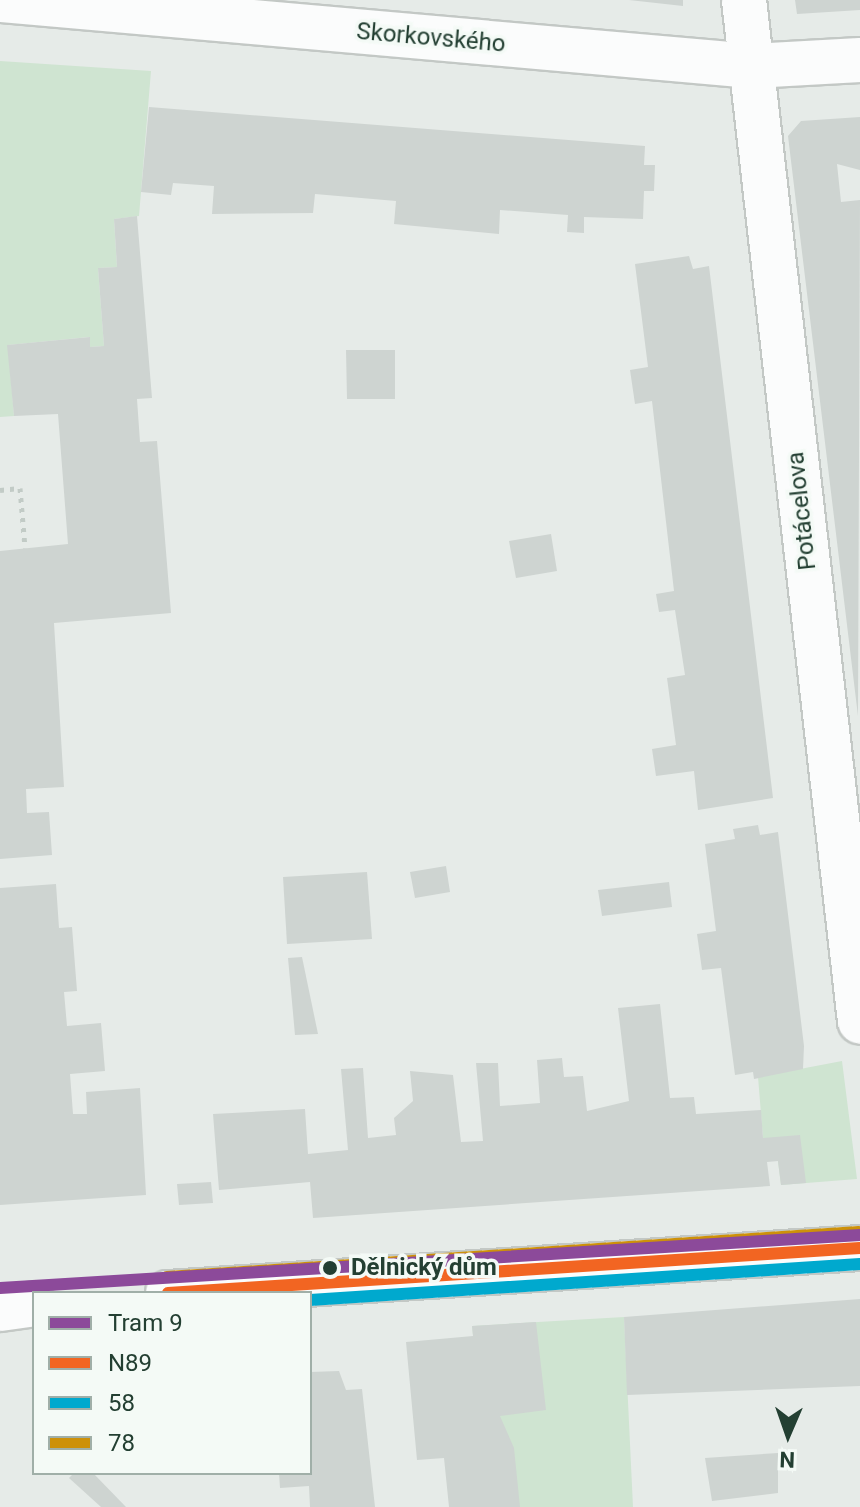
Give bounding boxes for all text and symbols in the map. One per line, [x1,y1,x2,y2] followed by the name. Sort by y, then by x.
[355,17,507,59] street label: Skorkovského
[781,450,823,572] street label: Potácelova
[316,1254,344,1282] marker: Dělnický dům
[351,1254,497,1282] place label: Dělnický dům
[32,1291,312,1475] legend
[108,1309,183,1337] text: Tram 9
[108,1349,152,1377] text: N89
[108,1389,135,1417] text: 58
[748,1395,828,1475] north arrow
[108,1429,135,1457] text: 78
[779,1447,795,1472] text: N

